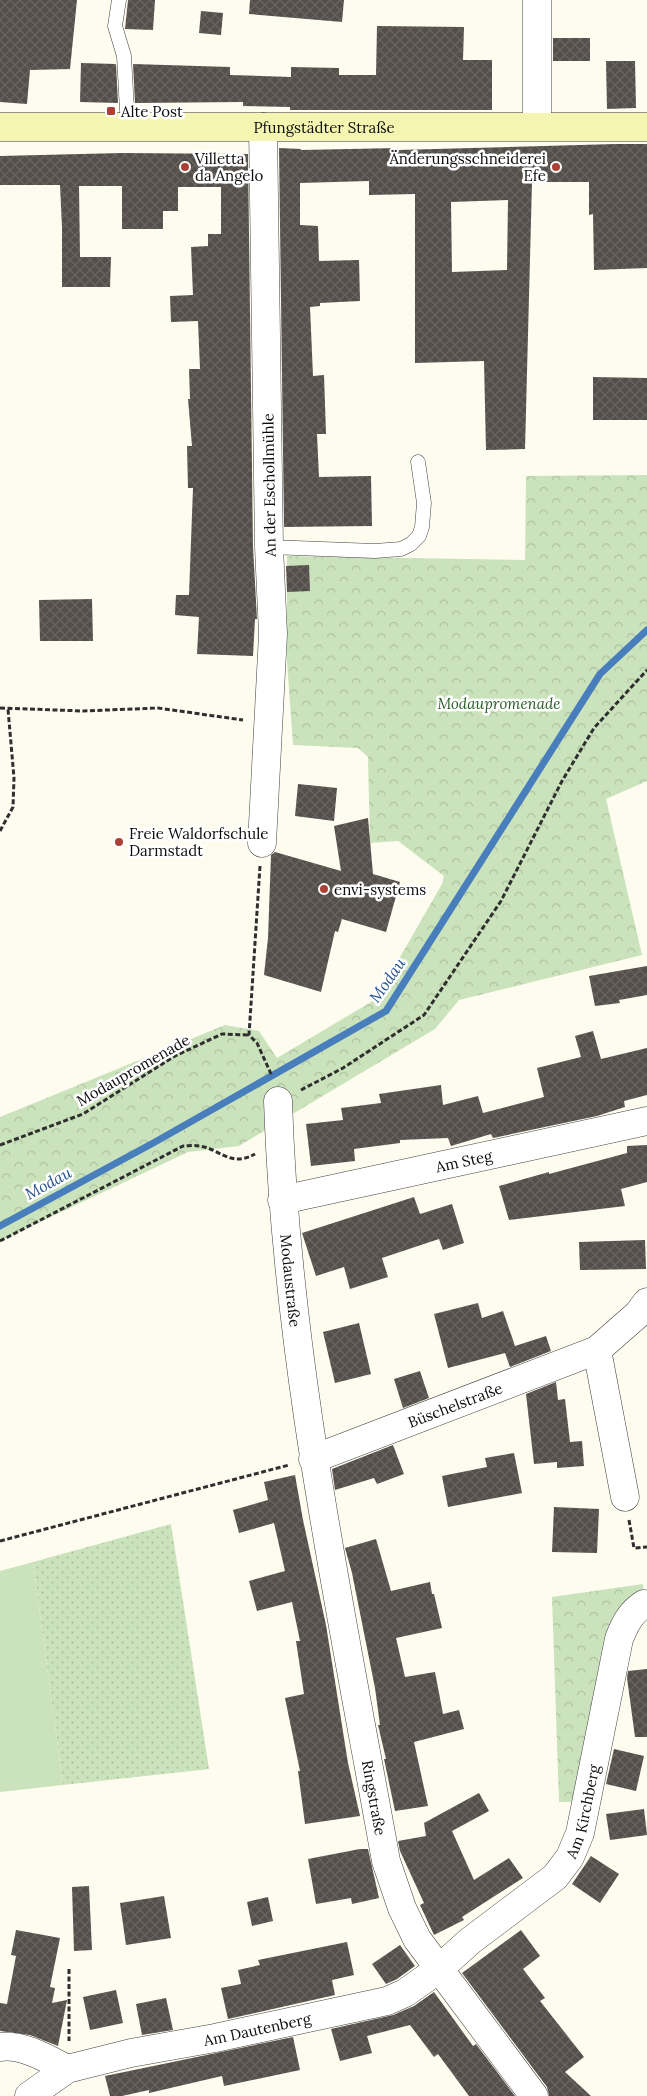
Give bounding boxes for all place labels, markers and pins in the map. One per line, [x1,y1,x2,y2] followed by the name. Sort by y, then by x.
[120,102,183,121] place label: Alte Post
[105,105,117,117] marker: Alte Post
[194,149,264,185] place label: Villetta da Angelo
[388,149,546,185] place label: Änderungsschneiderei Efe
[179,161,191,173] marker: Villetta da Angelo
[550,161,562,173] marker: Änderungsschneiderei Efe
[129,824,268,860] place label: Freie Waldorfschule Darmstadt
[113,836,125,848] marker: Freie Waldorfschule Darmstadt
[334,880,426,899] place label: envi-systems
[318,883,330,895] marker: envi-systems

